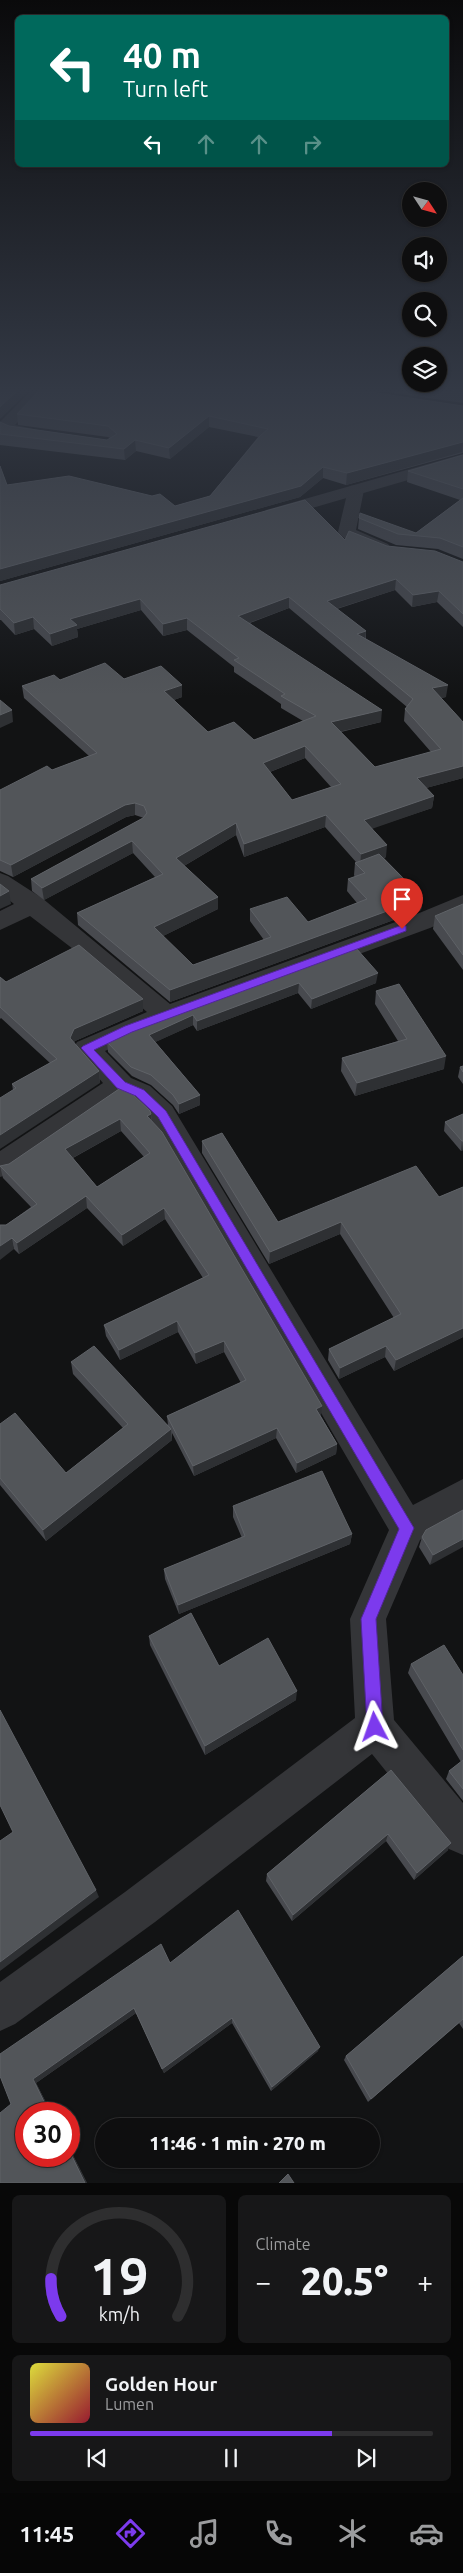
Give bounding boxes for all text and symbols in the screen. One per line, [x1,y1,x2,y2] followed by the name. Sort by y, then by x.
[40,35,105,100] icon: left
[123,35,201,75] text: 40 m
[123,76,208,101] text: Turn left
[139,130,167,158] icon: left
[192,130,220,158] icon: ahead
[245,130,273,158] icon: ahead
[298,130,326,158] icon: right
[402,182,448,228] north arrow
[402,182,447,392] map controls
[402,237,447,282] button: sound
[402,292,447,337] button: search
[402,347,447,392] button: layers
[381,878,423,929] pin
[388,885,416,913] icon: arrive
[348,1700,400,1752] position arrow
[15,2102,80,2167] speed limit sign: 30
[149,2132,326,2154] text: 11:46 · 1 min · 270 m
[256,2235,311,2253] text: Climate
[89,2247,148,2305] text: 19
[301,2260,388,2302] text: 20.5°
[256,2266,271,2297] text: −
[417,2266,433,2297] text: +
[98,2304,139,2324] text: km/h
[105,2373,217,2395] text: Golden Hour
[105,2395,154,2413] text: Lumen
[83,2444,111,2472] icon: previous
[217,2444,245,2472] icon: pause
[352,2444,380,2472] icon: next
[113,2516,148,2551] icon: directions
[187,2516,222,2551] icon: music
[261,2516,296,2551] icon: phone
[335,2516,370,2551] icon: climate
[409,2516,444,2551] icon: car
[19,2521,74,2546] text: 11:45

